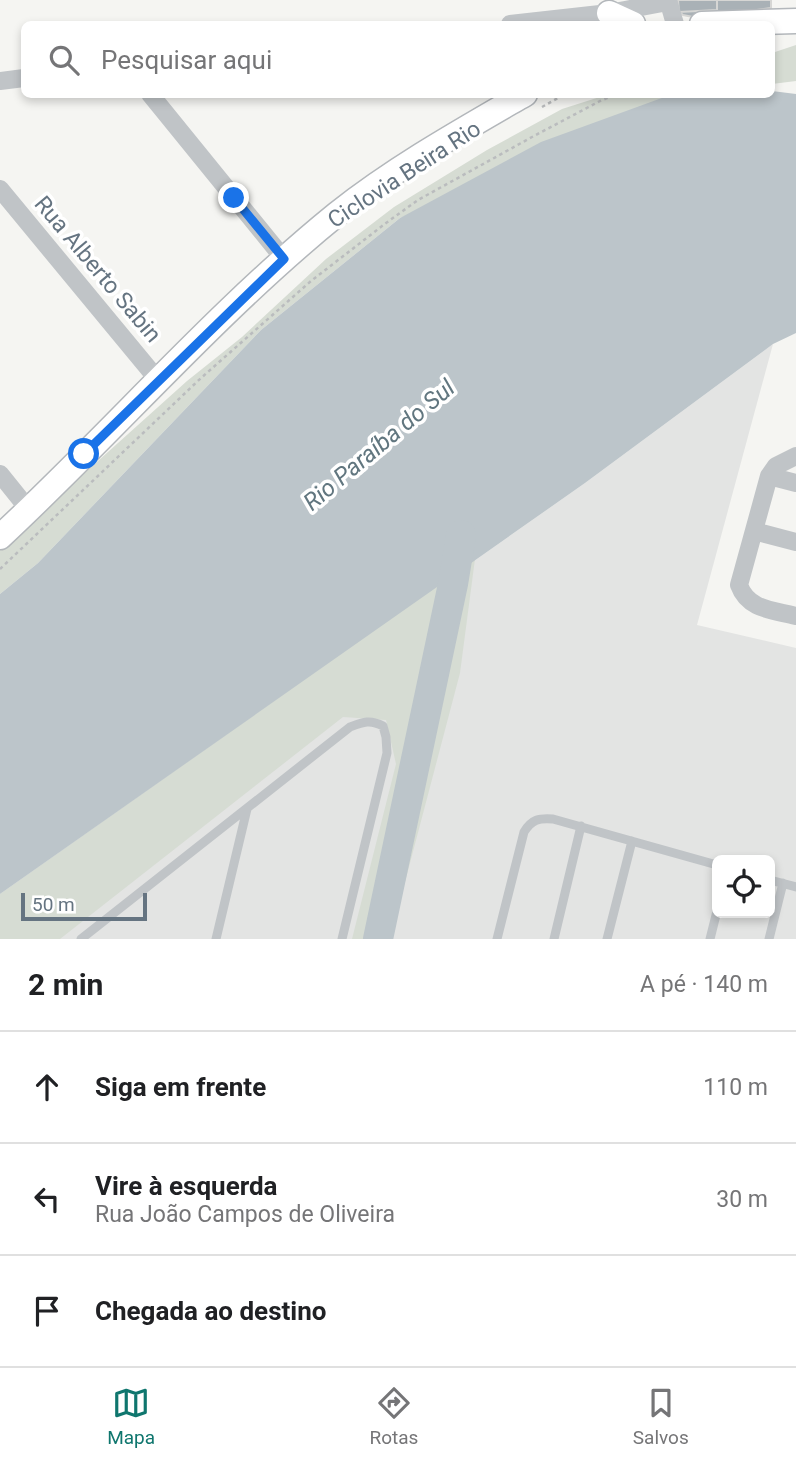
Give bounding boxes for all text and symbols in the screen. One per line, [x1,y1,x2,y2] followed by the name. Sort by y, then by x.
[21,21,775,98] search box
[45,41,83,79] icon: search
[101,45,272,75] text: Pesquisar aqui
[323,115,486,234] street label: Ciclovia Beira Rio
[218,182,249,213] route end
[29,191,167,348] street label: Rua Alberto Sabin
[298,373,460,516] water label: Rio Paraíba do Sul
[68,438,99,469] route start
[712,855,775,918] map controls
[712,855,775,918] button: locate
[21,890,147,922] scale bar
[32,893,75,916] text: 50 m
[28,967,103,1002] text: 2 min
[640,971,768,998] text: A pé · 140 m
[28,1068,66,1106] icon: ahead
[95,1072,266,1102] text: Siga em frente
[703,1074,768,1101] text: 110 m
[95,1171,278,1201] text: Vire à esquerda
[28,1180,66,1218] icon: left
[716,1186,768,1213] text: 30 m
[95,1201,395,1228] text: Rua João Campos de Oliveira
[28,1292,66,1330] icon: arrive
[95,1296,326,1326] text: Chegada ao destino
[107,1384,155,1449] tab: Mapa
[370,1384,418,1449] tab: Rotas
[633,1384,689,1449] tab: Salvos

